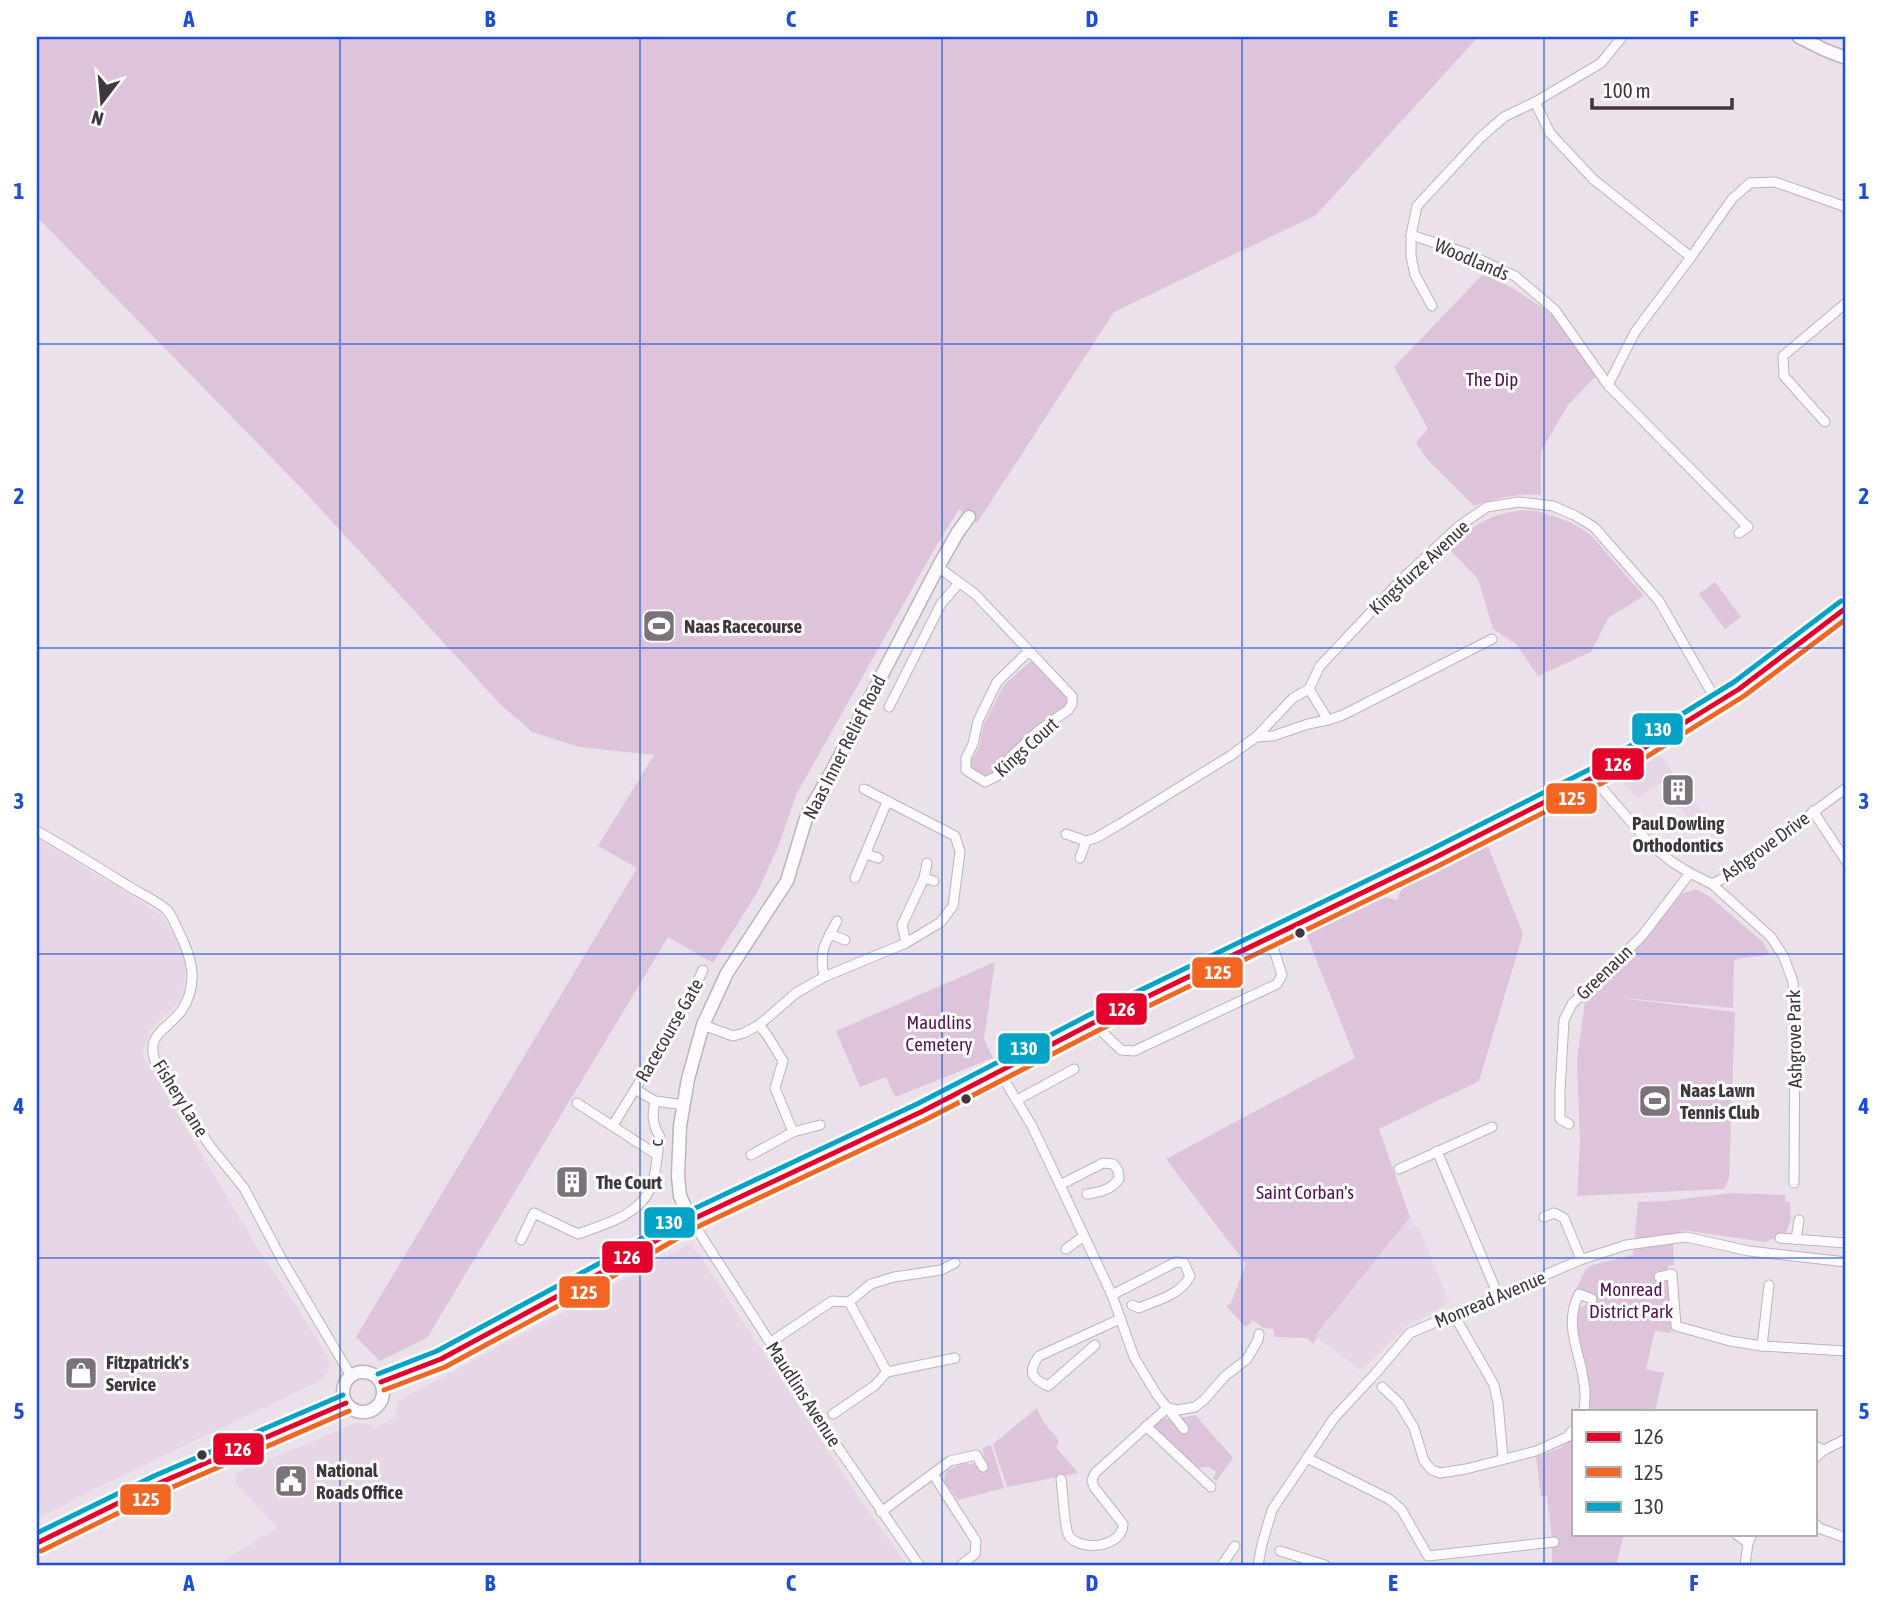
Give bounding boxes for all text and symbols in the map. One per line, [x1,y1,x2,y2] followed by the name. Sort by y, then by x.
[182,6,195,32] text: A
[485,6,496,32] text: B
[786,6,797,32] text: C
[1086,6,1099,32] text: D
[1388,6,1398,32] text: E
[1689,6,1699,32] text: F
[66,66,136,136] north arrow
[1592,66,1732,110] scale bar
[1603,78,1651,102] text: 100 m
[89,106,106,130] text: N
[14,178,25,204] text: 1
[1859,178,1870,204] text: 1
[1431,233,1513,285] street label: Woodlands
[1466,368,1518,390] park label: The Dip
[14,483,24,509] text: 2
[1859,483,1869,509] text: 2
[1365,515,1473,619] street label: Kingsfurze Avenue
[640,607,678,645] sports icon: Naas Racecourse
[684,615,803,637] place label: Naas Racecourse
[798,671,890,823] street label: Naas Inner Relief Road
[1631,712,1684,746] line badge: 130
[990,713,1062,781] street label: Kings Court
[1645,718,1671,740] text: 130
[1591,747,1645,781] line badge: 126
[1605,753,1631,775] text: 126
[1659,771,1697,809] building icon: Paul Dowling Orthodontics
[1545,782,1598,815] line badge: 125
[1559,787,1585,809] text: 125
[14,788,24,814] text: 3
[1859,788,1869,814] text: 3
[1717,807,1813,885] street label: Ashgrove Drive
[1632,812,1725,856] place label: Paul Dowling Orthodontics
[1293,926,1307,940] unlabelled marker
[1571,940,1637,1004] street label: Greenaun
[1191,956,1244,989] line badge: 125
[1205,961,1231,983] text: 125
[631,975,707,1085] street label: Racecourse Gate
[1782,989,1806,1088] street label: Ashgrove Park
[1095,992,1148,1026] line badge: 126
[1109,998,1135,1020] text: 126
[906,1011,973,1055] park label: Maudlins Cemetery
[997,1032,1051,1065] line badge: 130
[1011,1037,1037,1059] text: 130
[149,1055,213,1141] street label: Fishery Lane
[1680,1079,1760,1123] place label: Naas Lawn Tennis Club
[1636,1082,1674,1120] sports icon: Naas Lawn Tennis Club
[959,1092,973,1106] unlabelled marker
[13,1093,25,1119] text: 4
[1858,1093,1870,1119] text: 4
[645,1138,667,1147] street label: c
[553,1163,591,1201] building icon: The Court
[596,1171,662,1193] place label: The Court
[1256,1181,1354,1203] park label: Saint Corban's
[643,1206,696,1239] line badge: 130
[656,1211,682,1233] text: 130
[601,1240,654,1274] line badge: 126
[614,1246,640,1268] text: 126
[1431,1266,1549,1332] street label: Monread Avenue
[558,1275,611,1309] line badge: 125
[1589,1278,1674,1322] park label: Monread District Park
[571,1281,597,1303] text: 125
[762,1338,846,1450] street label: Maudlins Avenue
[106,1351,189,1395] place label: Fitzpatrick's Service
[62,1354,100,1392] shop icon: Fitzpatrick's Service
[14,1398,25,1424] text: 5
[1859,1398,1870,1424] text: 5
[1572,1410,1816,1536] legend
[1634,1424,1664,1448] text: 126
[212,1432,265,1466] line badge: 126
[225,1438,251,1460] text: 126
[195,1448,209,1462] unlabelled marker
[316,1459,403,1503] place label: National Roads Office
[1634,1460,1664,1484] text: 125
[272,1462,310,1500] public building icon: National Roads Office
[119,1483,172,1516] line badge: 125
[133,1488,159,1510] text: 125
[1634,1494,1664,1518] text: 130
[182,1570,195,1596] text: A
[485,1570,496,1596] text: B
[786,1570,797,1596] text: C
[1086,1570,1099,1596] text: D
[1388,1570,1398,1596] text: E
[1689,1570,1699,1596] text: F

